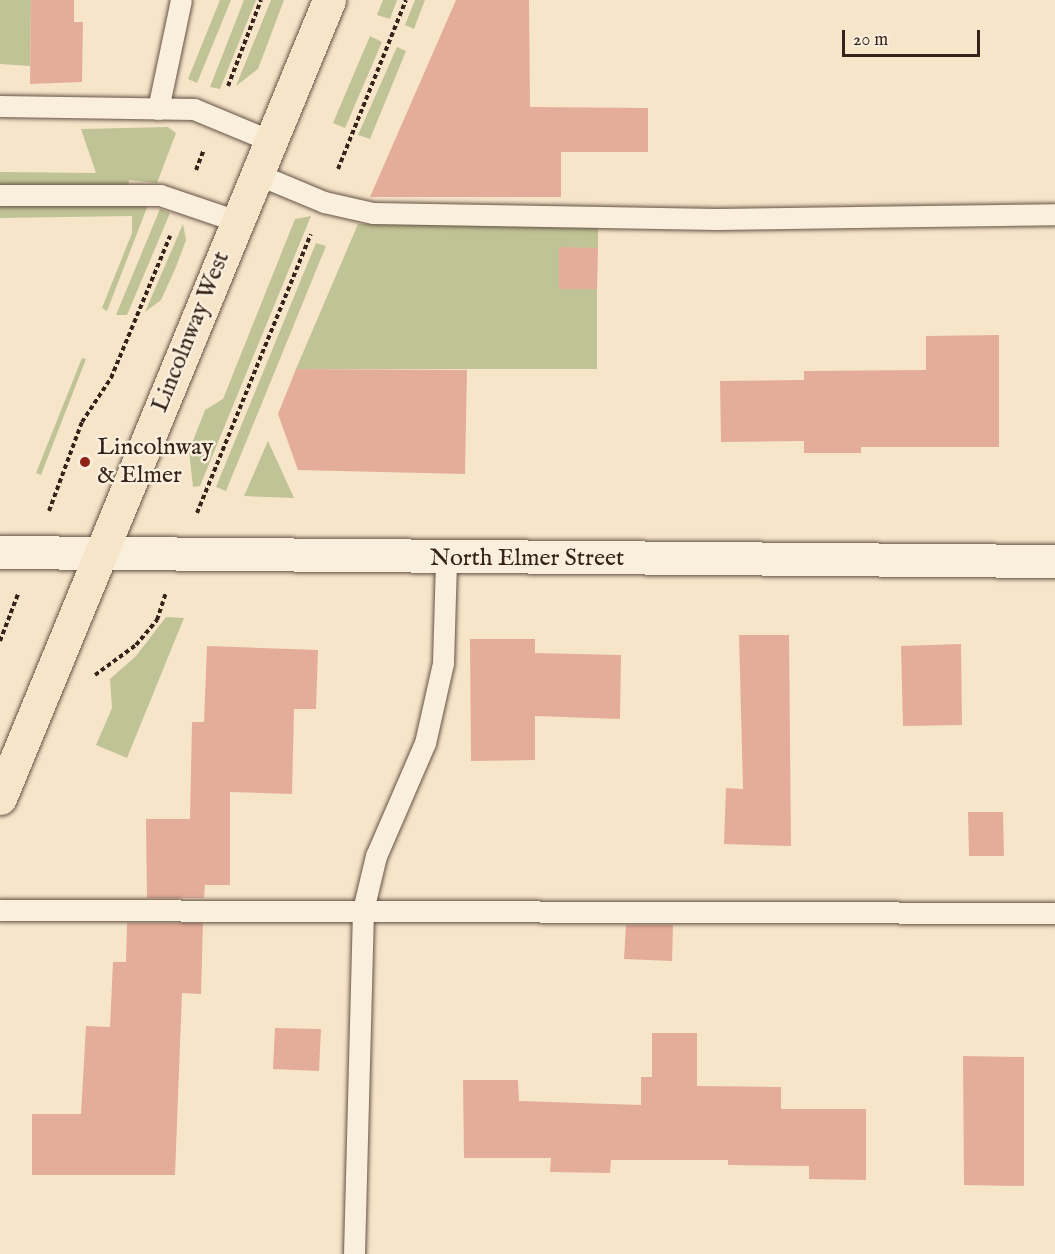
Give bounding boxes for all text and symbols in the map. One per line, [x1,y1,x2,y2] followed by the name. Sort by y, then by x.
[845,18,983,56] scale bar
[853,29,888,52] text: 20 m
[146,247,236,417] street label: Lincolnway West
[97,434,213,490] place label: Lincolnway & Elmer
[78,455,92,469] marker: Lincolnway & Elmer
[430,545,624,573] street label: North Elmer Street

